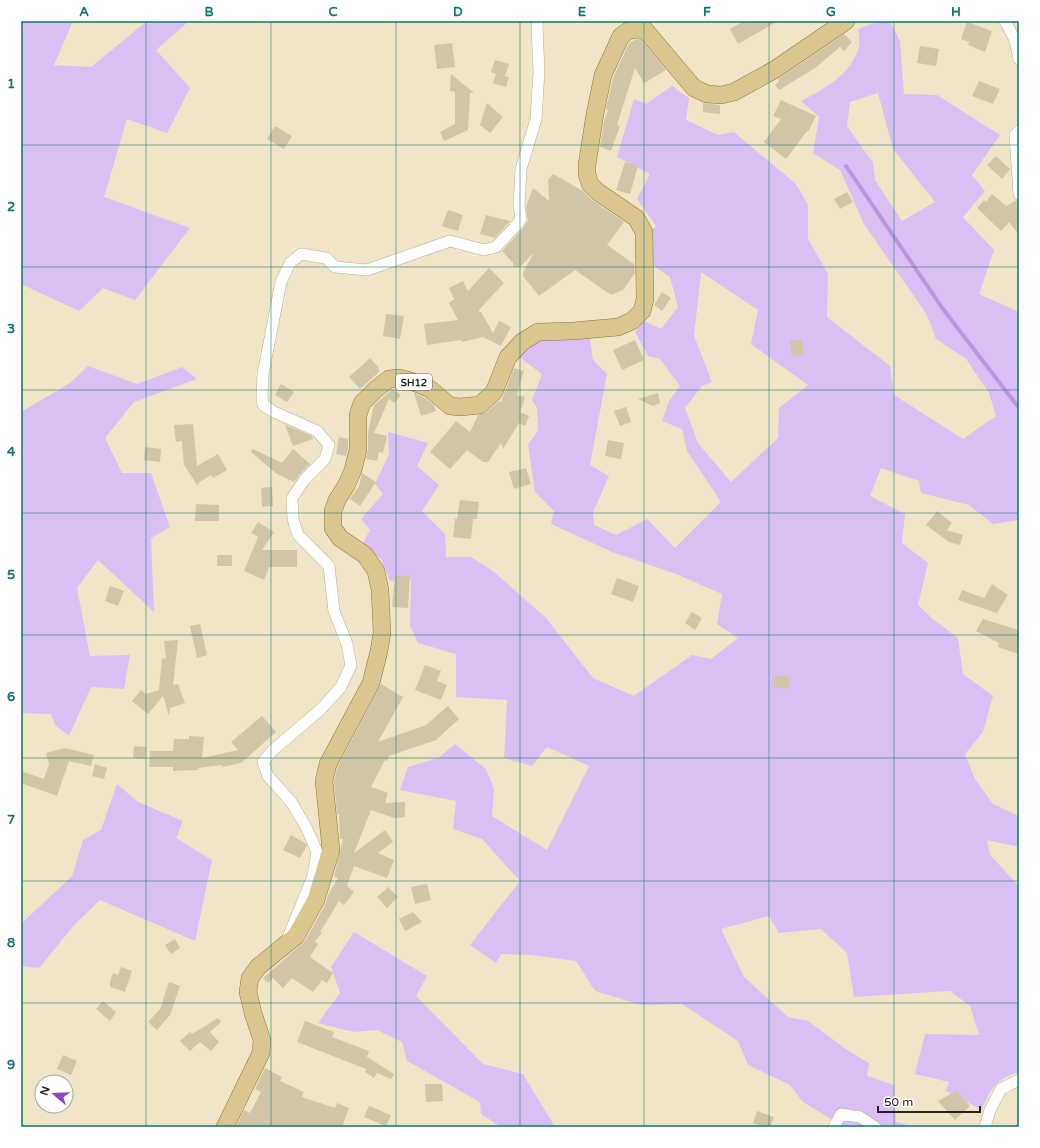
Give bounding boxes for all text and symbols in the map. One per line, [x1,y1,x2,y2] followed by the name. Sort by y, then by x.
[79,4,89,20] text: A
[204,4,214,20] text: B
[328,4,338,20] text: C
[453,4,463,20] text: D
[578,4,586,20] text: E
[703,4,711,20] text: F
[826,4,836,20] text: G
[951,4,961,20] text: H
[7,76,15,92] text: 1
[7,199,15,215] text: 2
[7,321,15,337] text: 3
[396,374,432,390] road number: SH12
[7,444,16,460] text: 4
[7,567,15,583] text: 5
[7,689,15,705] text: 6
[7,812,15,828] text: 7
[7,935,15,951] text: 8
[7,1057,15,1073] text: 9
[34,1074,74,1114] north arrow
[37,1085,53,1097] text: N
[878,1088,980,1114] scale bar
[884,1095,913,1109] text: 50 m

